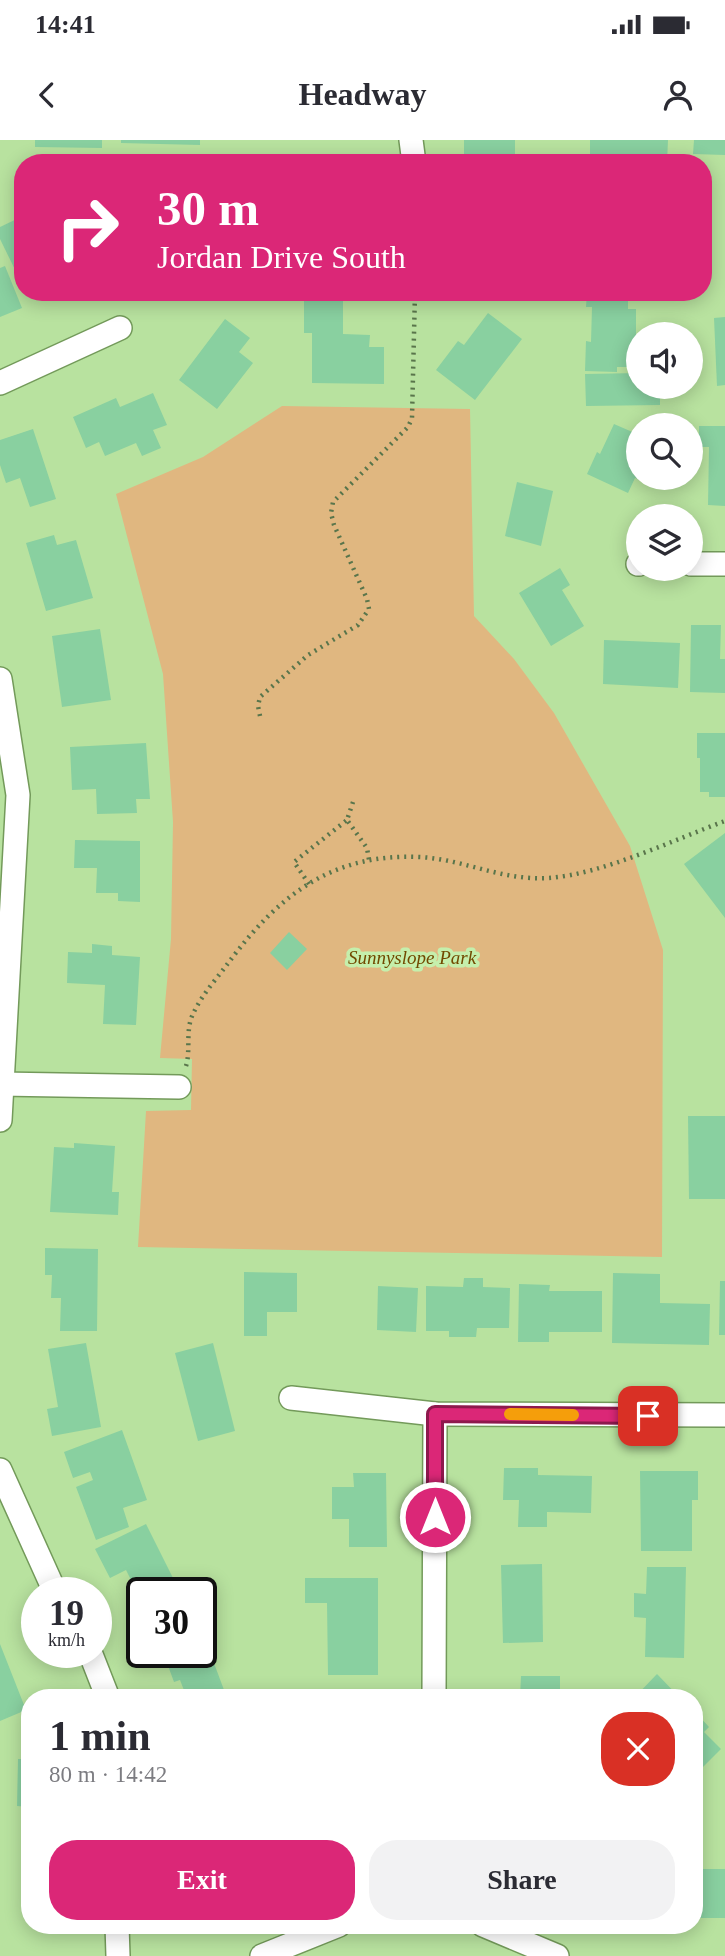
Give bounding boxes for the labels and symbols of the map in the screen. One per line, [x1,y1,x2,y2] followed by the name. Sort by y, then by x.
[348,947,477,968] park label: Sunnyslope Park
[618,1386,678,1446] pin
[398,1480,472,1554] position arrow
[126,1577,217,1668] speed limit sign: 30

